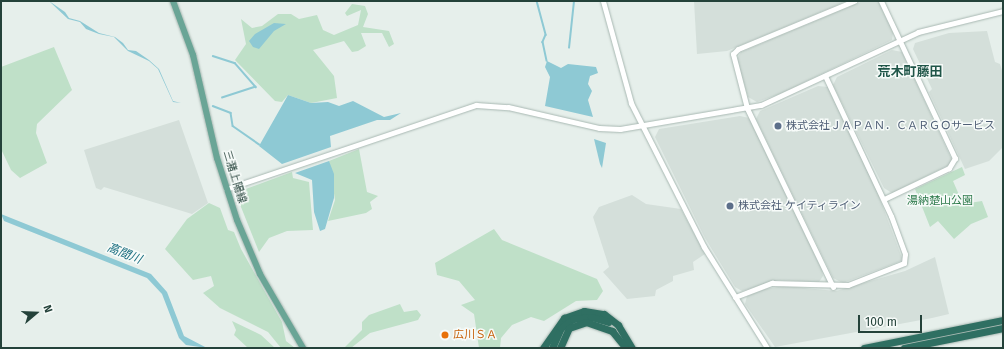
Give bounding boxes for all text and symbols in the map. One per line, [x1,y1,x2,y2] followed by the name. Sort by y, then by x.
[878,64,942,80] district label: 荒木町藤田
[786,119,995,133] place label: 株式会社ＪＡＰＡＮ．ＣＡＲＧＯサービス
[773,121,783,131] marker: 株式会社ＪＡＰＡＮ．ＣＡＲＧＯサービス
[220,149,248,205] street label: 三潴上陽線
[907,194,973,208] park label: 湯納楚山公園
[738,199,862,213] place label: 株式会社 ケイティライン
[725,201,735,211] marker: 株式会社 ケイティライン
[105,241,143,267] water label: 高間川
[16,293,56,333] north arrow
[40,303,55,314] text: N
[860,307,924,333] scale bar
[865,315,897,329] text: 100 m
[453,328,497,342] place label: 広川ＳＡ
[440,330,450,340] marker: 広川ＳＡ

